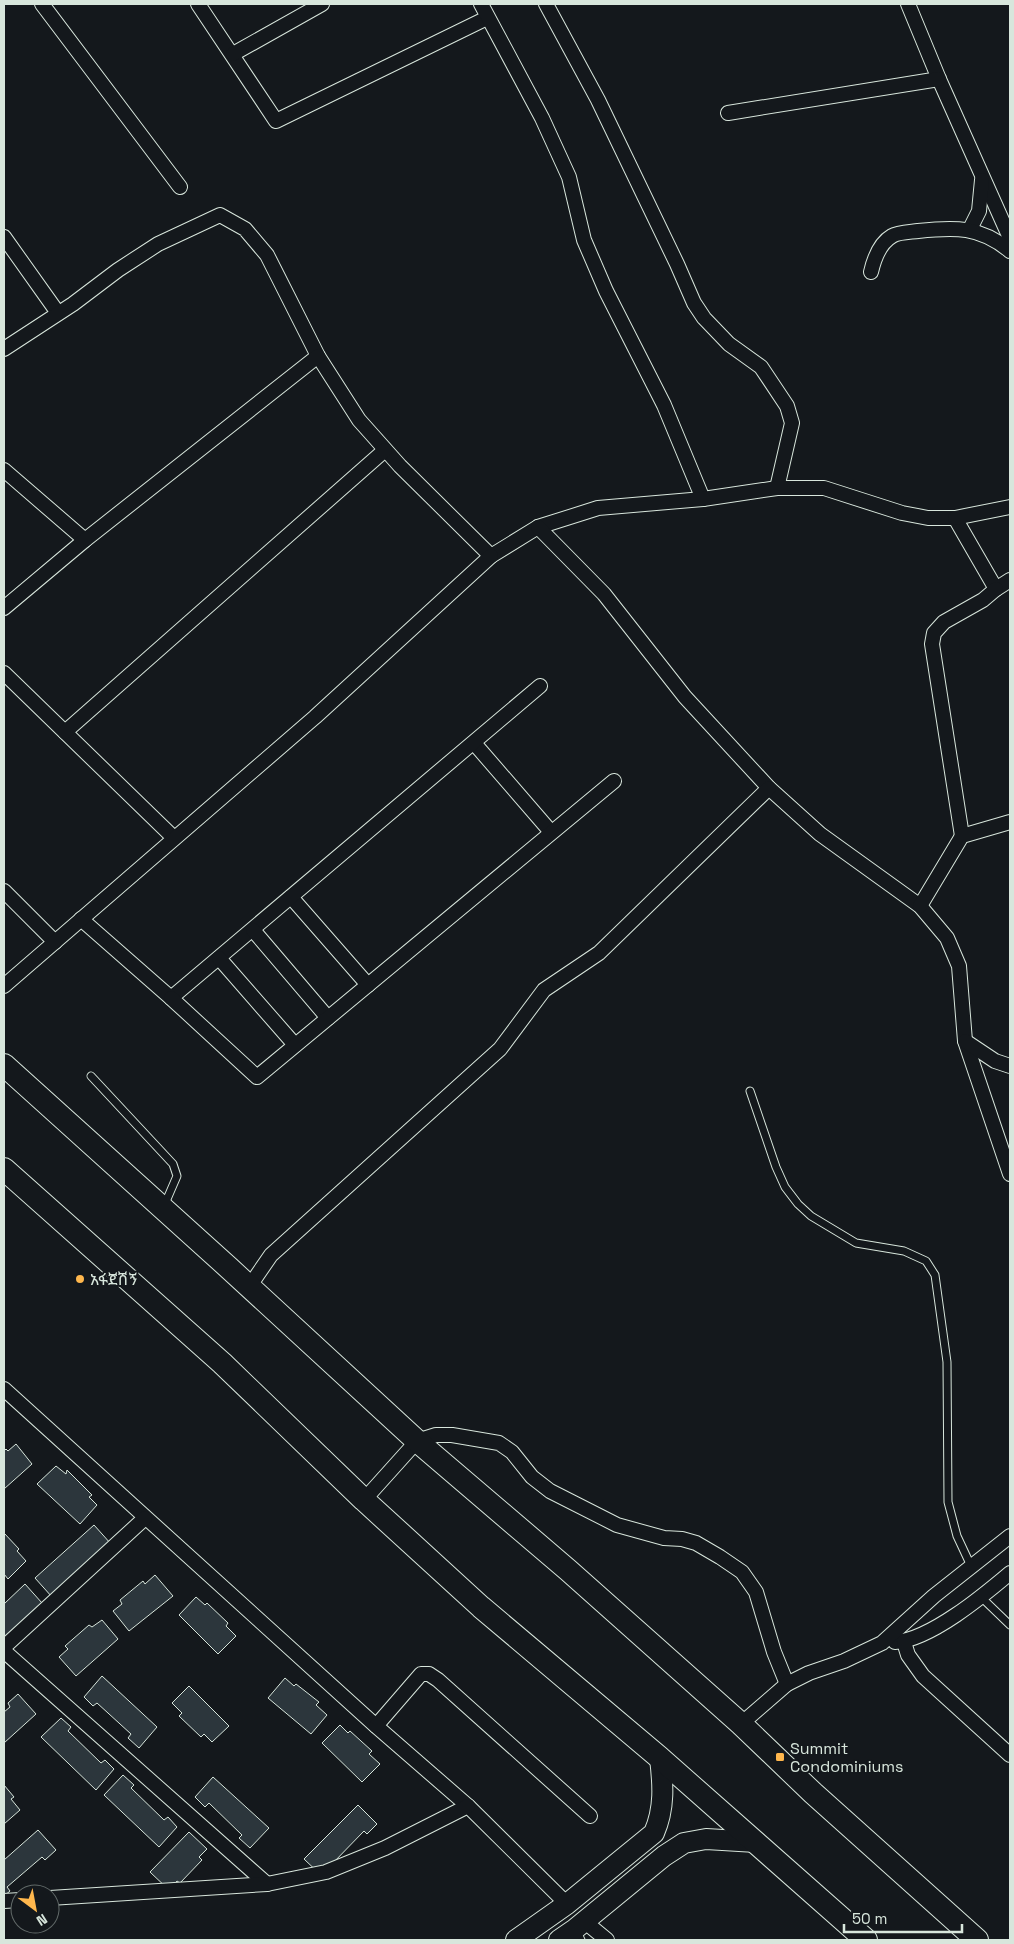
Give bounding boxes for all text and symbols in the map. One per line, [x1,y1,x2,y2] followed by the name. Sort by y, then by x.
[90,1269,137,1290] place label: አፋጀሽኝ
[74,1273,86,1285] marker: አፋጀሽኝ
[790,1738,904,1777] place label: Summit Condominiums
[774,1751,786,1763] marker: Summit Condominiums
[10,1884,60,1934] north arrow
[844,1902,962,1934] scale bar
[852,1909,887,1928] text: 50 m
[33,1910,51,1930] text: N

